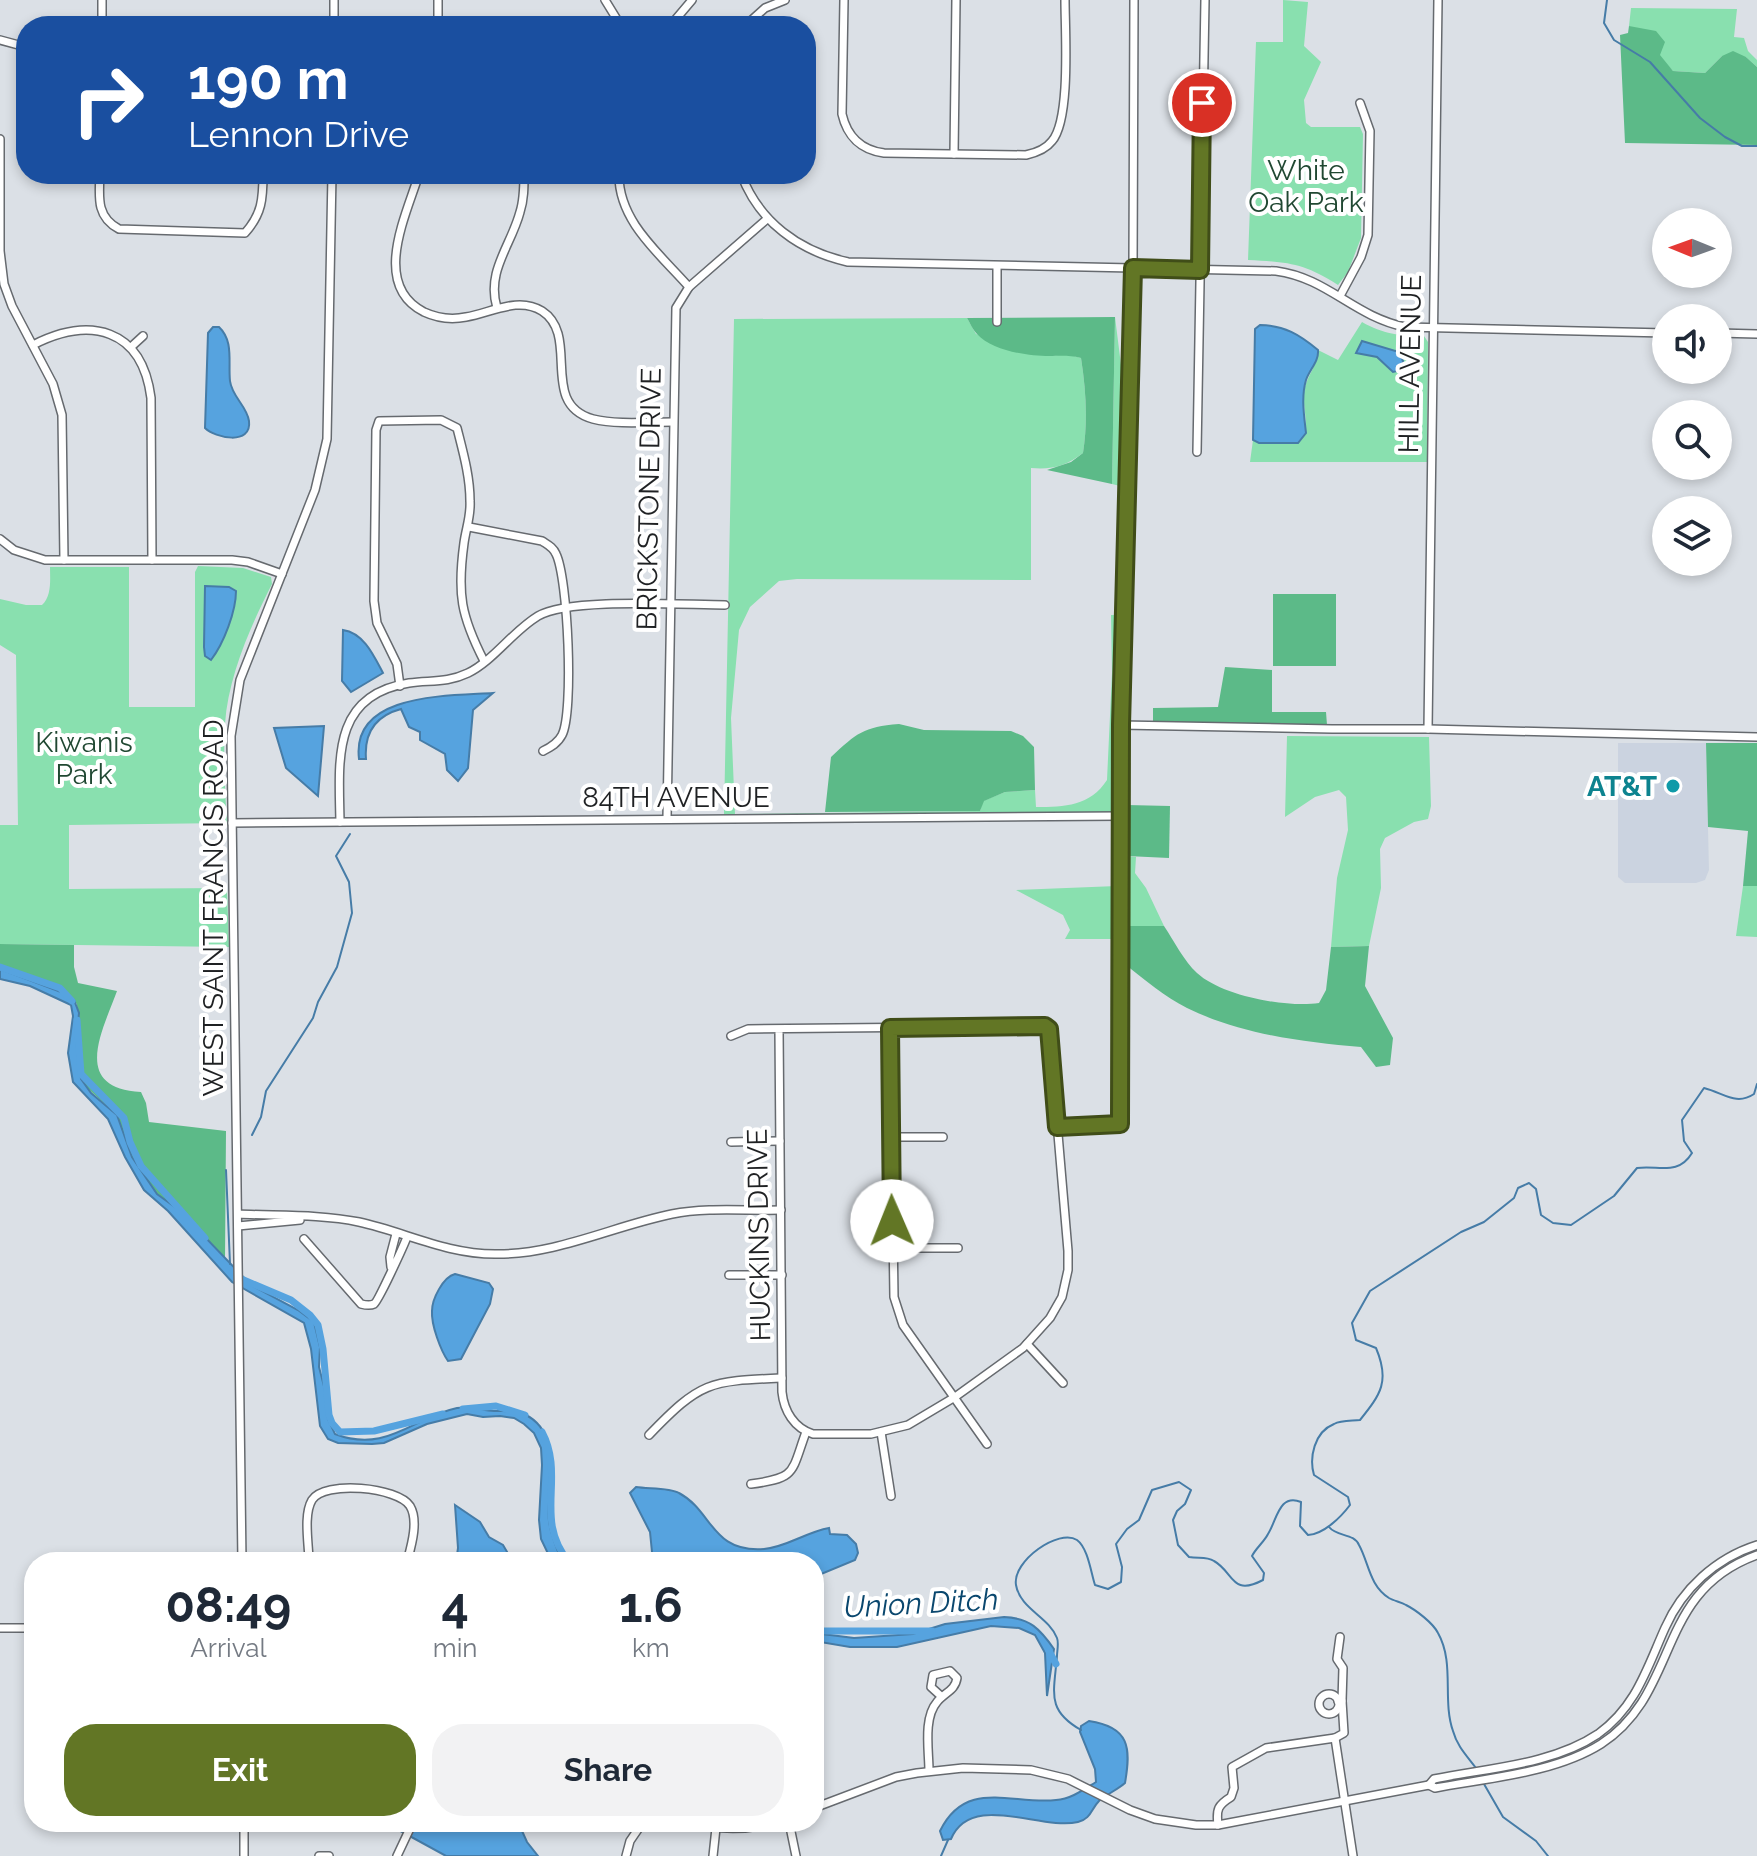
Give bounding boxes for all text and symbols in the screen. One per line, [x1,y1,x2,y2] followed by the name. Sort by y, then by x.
[188,46,349,112] text: 190 m
[56,48,160,152] icon: right
[1168,69,1236,137] pin
[1180,81,1224,125] icon: arrive
[188,113,409,155] text: Lennon Drive
[1248,154,1364,219] park label: White Oak Park
[1652,208,1732,288] north arrow
[1652,208,1732,576] map controls
[1392,274,1428,454] street label: HILL AVENUE
[1652,304,1732,384] button: sound
[630,367,668,631] street label: BRICKSTONE DRIVE
[1652,400,1732,480] button: search
[1652,496,1732,576] button: layers
[197,719,230,1097] street label: WEST SAINT FRANCIS ROAD
[35,726,133,791] park label: Kiwanis Park
[1587,770,1657,803] place label: AT&T
[1664,777,1682,795] marker: AT&T
[582,781,770,814] street label: 84TH AVENUE
[741,1128,777,1342] street label: HUCKINS DRIVE
[850,1179,934,1263] position arrow
[165,1577,291,1633] text: 08:49
[441,1577,469,1633] text: 4
[619,1577,683,1633] text: 1.6
[843,1581,999,1625] water label: Union Ditch
[190,1633,267,1663] text: Arrival
[433,1633,478,1663] text: min
[632,1633,670,1663] text: km
[64,1724,416,1816] button: Exit
[432,1724,784,1816] button: Share

